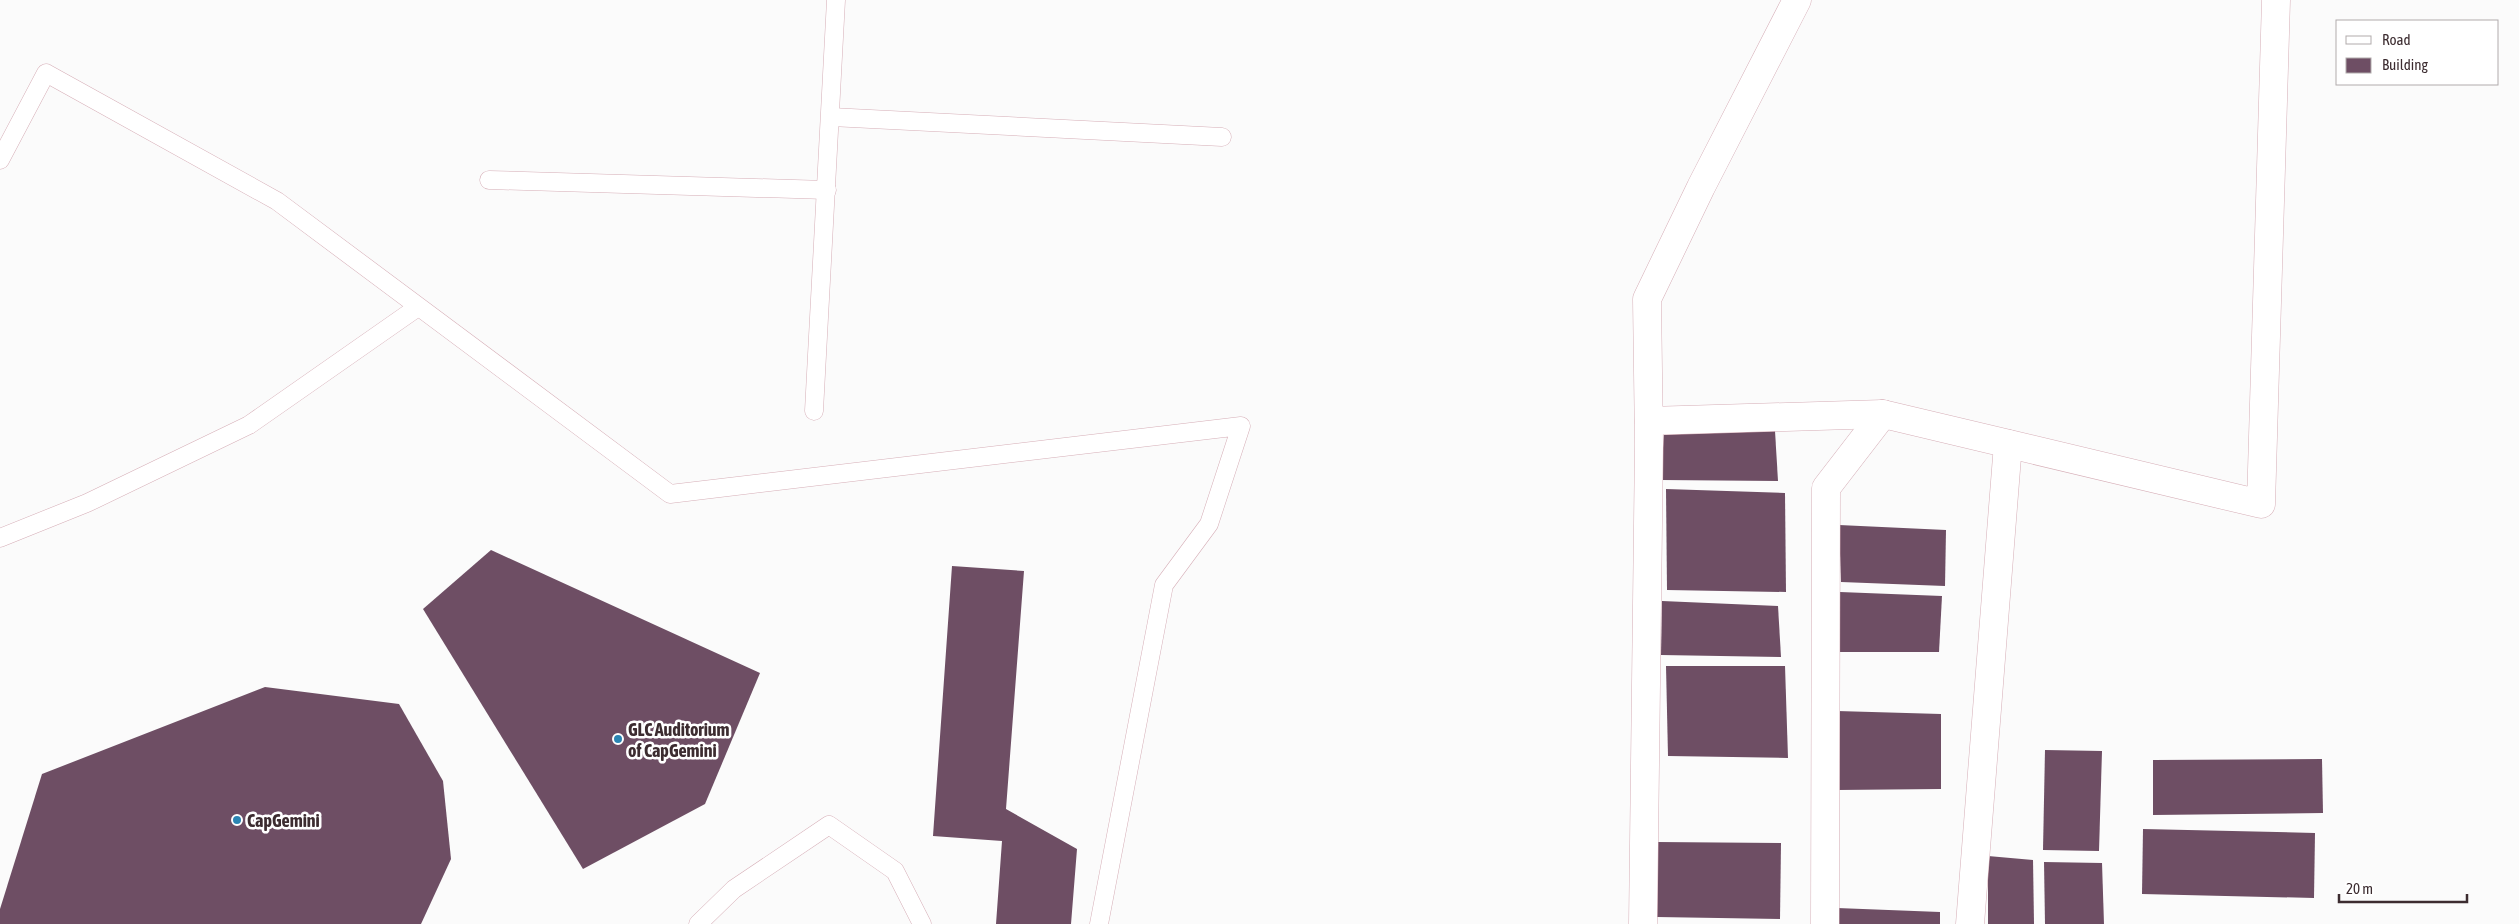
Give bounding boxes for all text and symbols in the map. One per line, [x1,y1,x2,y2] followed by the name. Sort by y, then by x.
[2336,20,2499,85] legend
[2382,31,2411,48] text: Road
[2382,56,2428,73] text: Building
[628,719,730,761] place label: GLC Auditorium of CapGemini
[612,733,624,745] marker: GLC Auditorium of CapGemini
[247,810,320,831] place label: CapGemini
[231,814,243,826] marker: CapGemini
[2339,872,2466,904] scale bar
[2346,880,2373,897] text: 20 m

